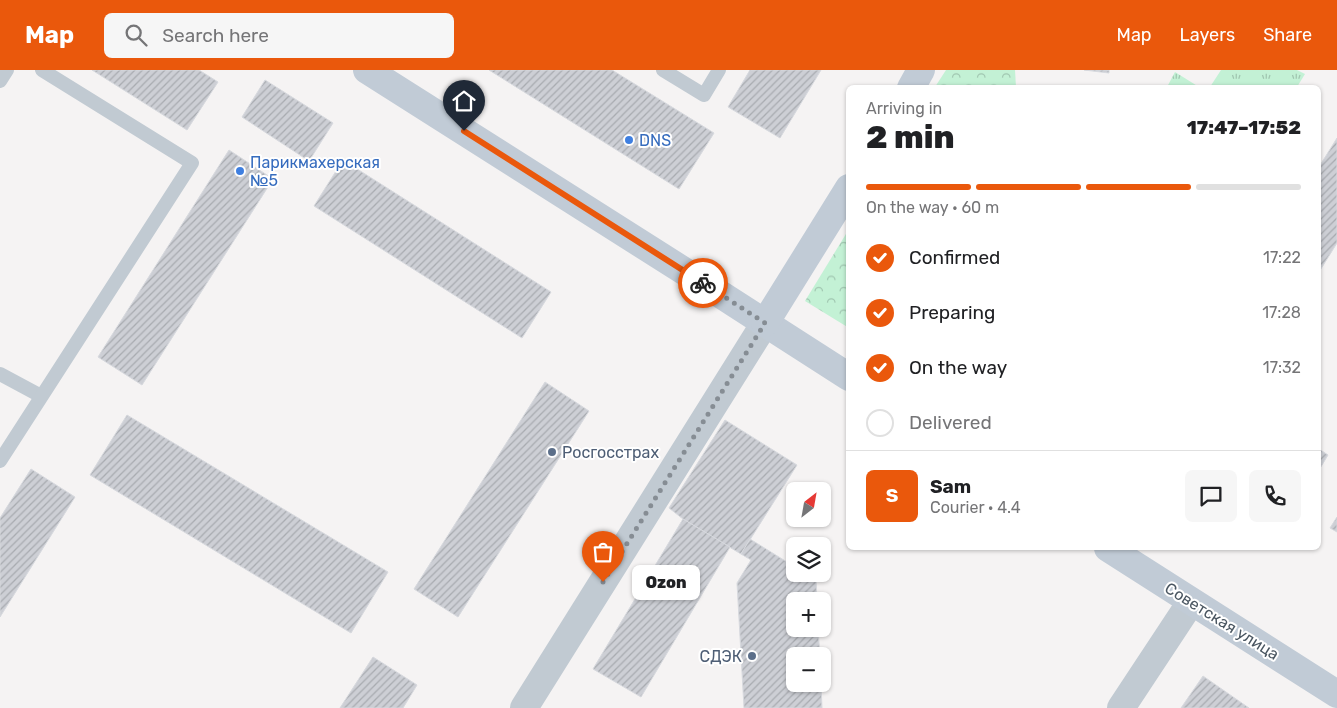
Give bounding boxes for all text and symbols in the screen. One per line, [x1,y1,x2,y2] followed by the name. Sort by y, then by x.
[104,13,454,58] search box
[25,21,74,49] text: Map
[122,21,150,49] icon: search
[162,24,269,47] text: Search here
[1117,24,1152,46] text: Map
[1180,24,1235,46] text: Layers
[1263,24,1312,46] text: Share
[443,80,485,131] pin
[450,87,478,115] icon: home
[866,99,942,118] text: Arriving in
[1187,116,1301,139] text: 17:47–17:52
[866,118,955,156] text: 2 min
[639,131,671,150] place label: DNS
[623,134,635,146] marker: DNS
[250,153,380,190] place label: Парикмахерская №5
[234,165,246,177] marker: Парикмахерская №5
[866,198,999,217] text: On the way · 60 m
[866,244,894,272] icon: check
[909,246,1000,269] text: Confirmed
[1263,248,1301,267] text: 17:22
[678,258,728,308] courier
[689,269,717,297] icon: bike
[866,299,894,327] icon: check
[909,301,995,324] text: Preparing
[1262,303,1301,322] text: 17:28
[866,354,894,382] icon: check
[909,356,1007,379] text: On the way
[1263,358,1301,377] text: 17:32
[909,411,992,434] text: Delivered
[562,443,659,462] place label: Росгосстрах
[546,446,558,458] marker: Росгосстрах
[1185,470,1237,522] button: chat
[1249,470,1301,522] button: phone
[930,475,971,498] text: Sam
[786,482,831,528] north arrow
[786,482,831,692] map controls
[886,484,898,507] text: S
[930,498,1021,517] text: Courier · 4.4
[582,531,624,582] pin
[786,537,831,582] button: layers
[589,538,617,566] icon: bag
[633,564,700,600] callout: Ozon
[645,573,687,592] text: Ozon
[1161,578,1283,664] street label: Советская улица
[786,592,831,637] button: +
[700,647,742,666] place label: СДЭК
[786,647,831,692] button: −
[746,650,758,662] marker: СДЭК

